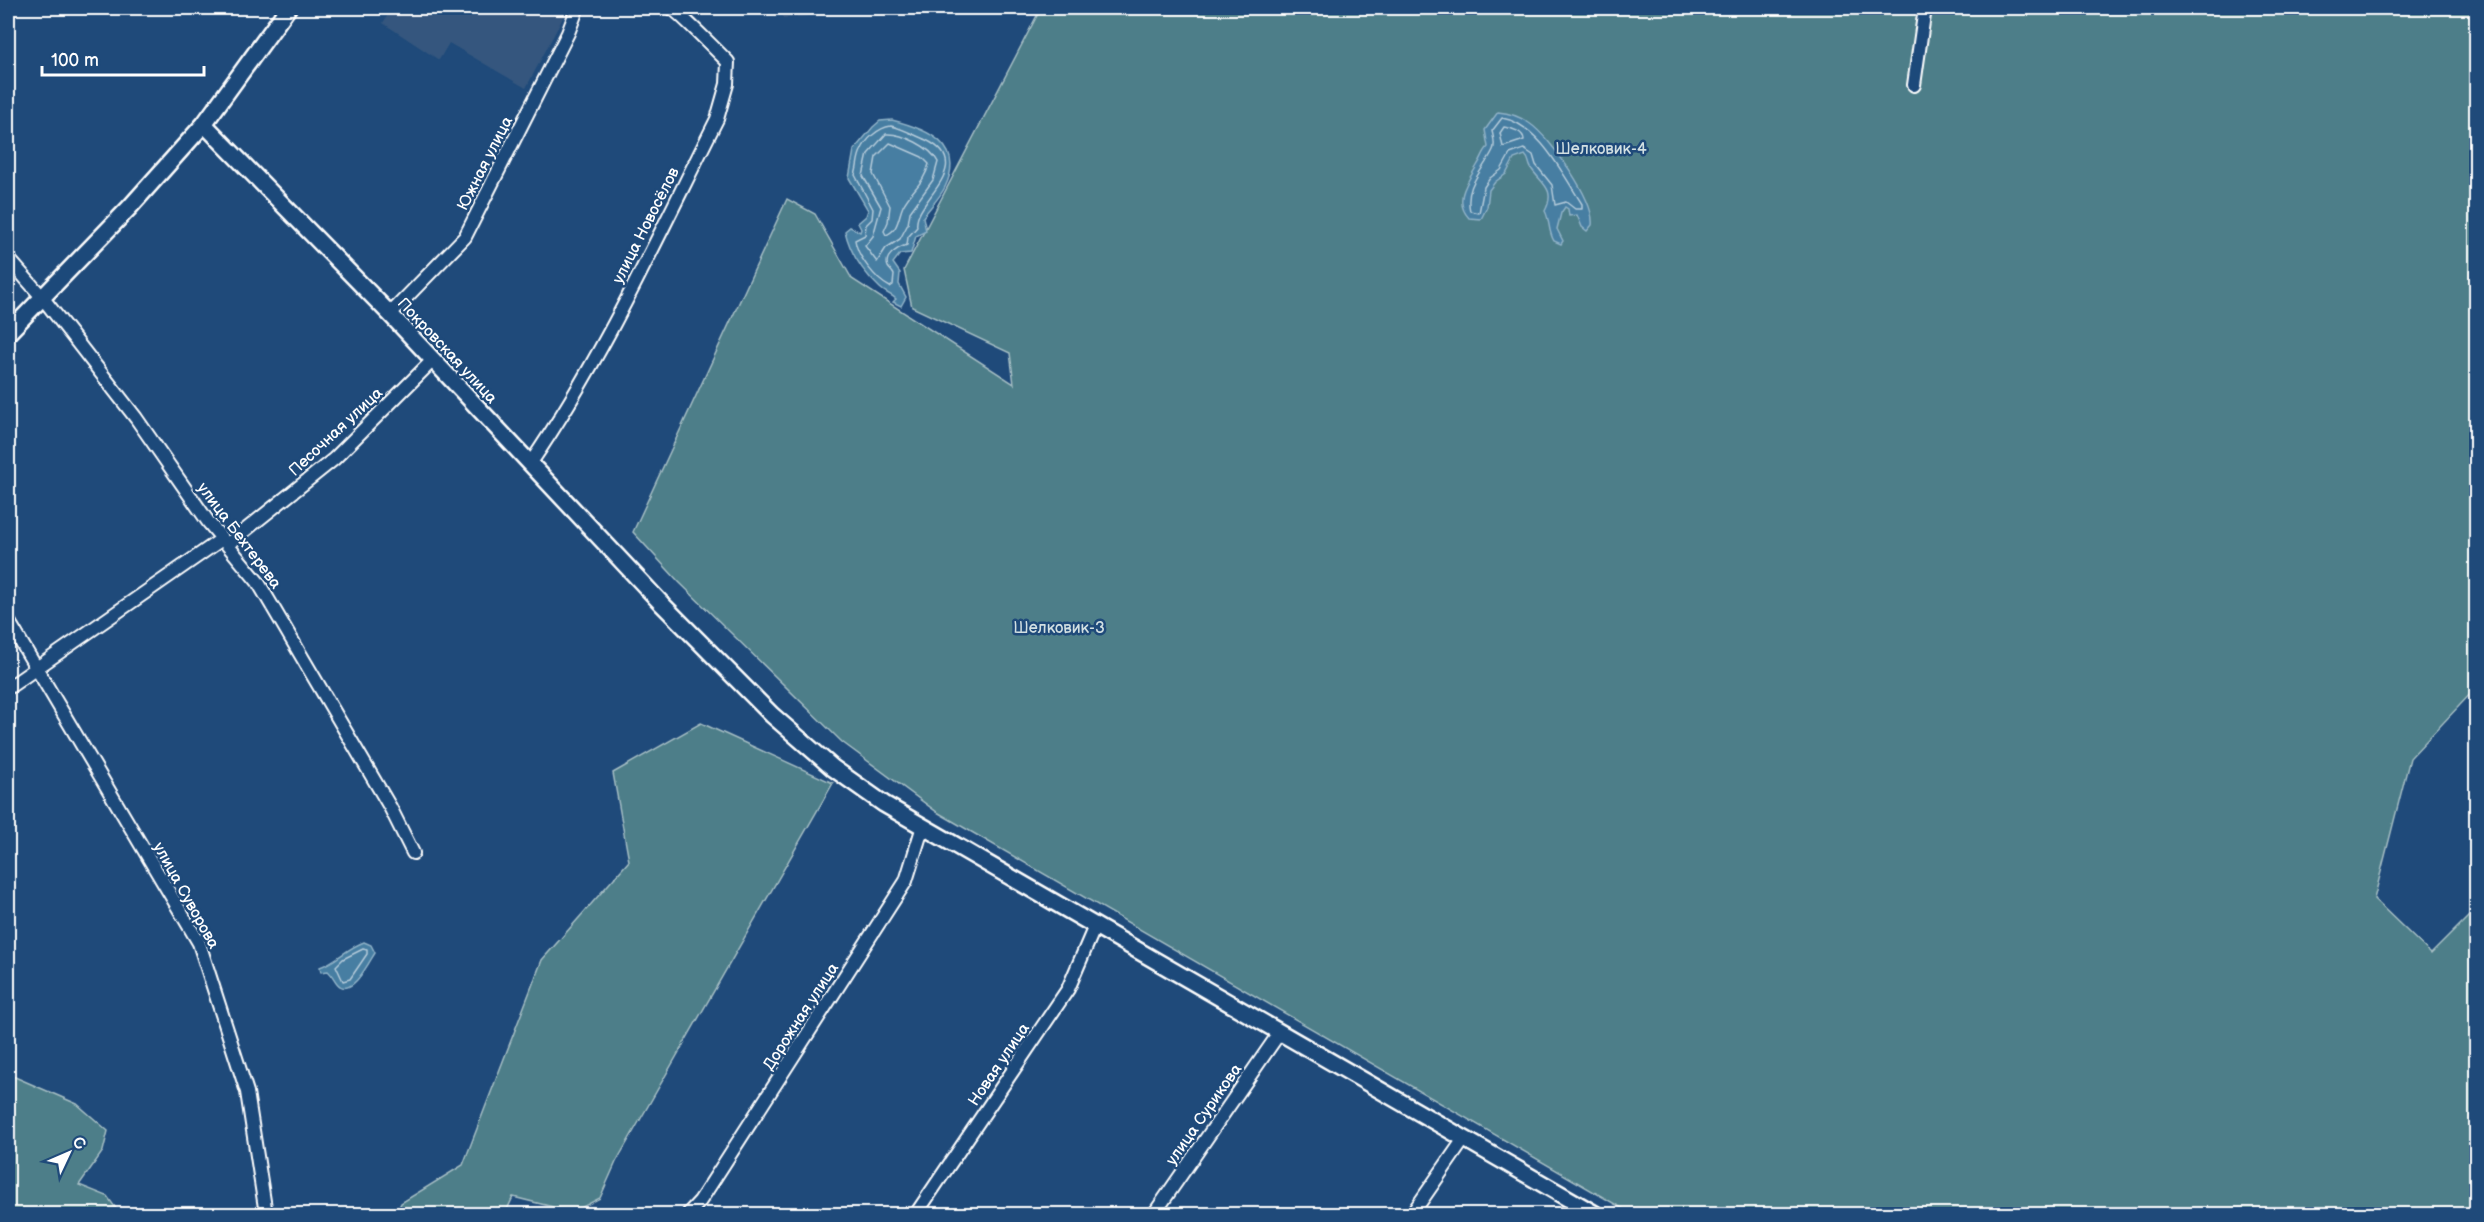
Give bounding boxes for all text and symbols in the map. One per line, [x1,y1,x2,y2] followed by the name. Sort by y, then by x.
[42,39,204,77] scale bar
[51,50,99,71] text: 100 m
[454,113,517,214] street label: Южная улица
[1555,140,1647,159] park label: Шелковик-4
[609,164,684,287] street label: улица Новосёлов
[393,294,501,408] street label: Покровская улица
[285,383,387,480] street label: Песочная улица
[193,479,285,593] street label: улица Бехтерева
[1013,619,1105,638] park label: Шелковик-3
[149,839,223,953] street label: улица Суворова
[760,959,843,1074] street label: Дорожная улица
[965,1019,1034,1110] street label: Новая улица
[1162,1060,1246,1169] street label: улица Сурикова
[39,1123,99,1183] north arrow
[68,1133,89,1154] text: С

